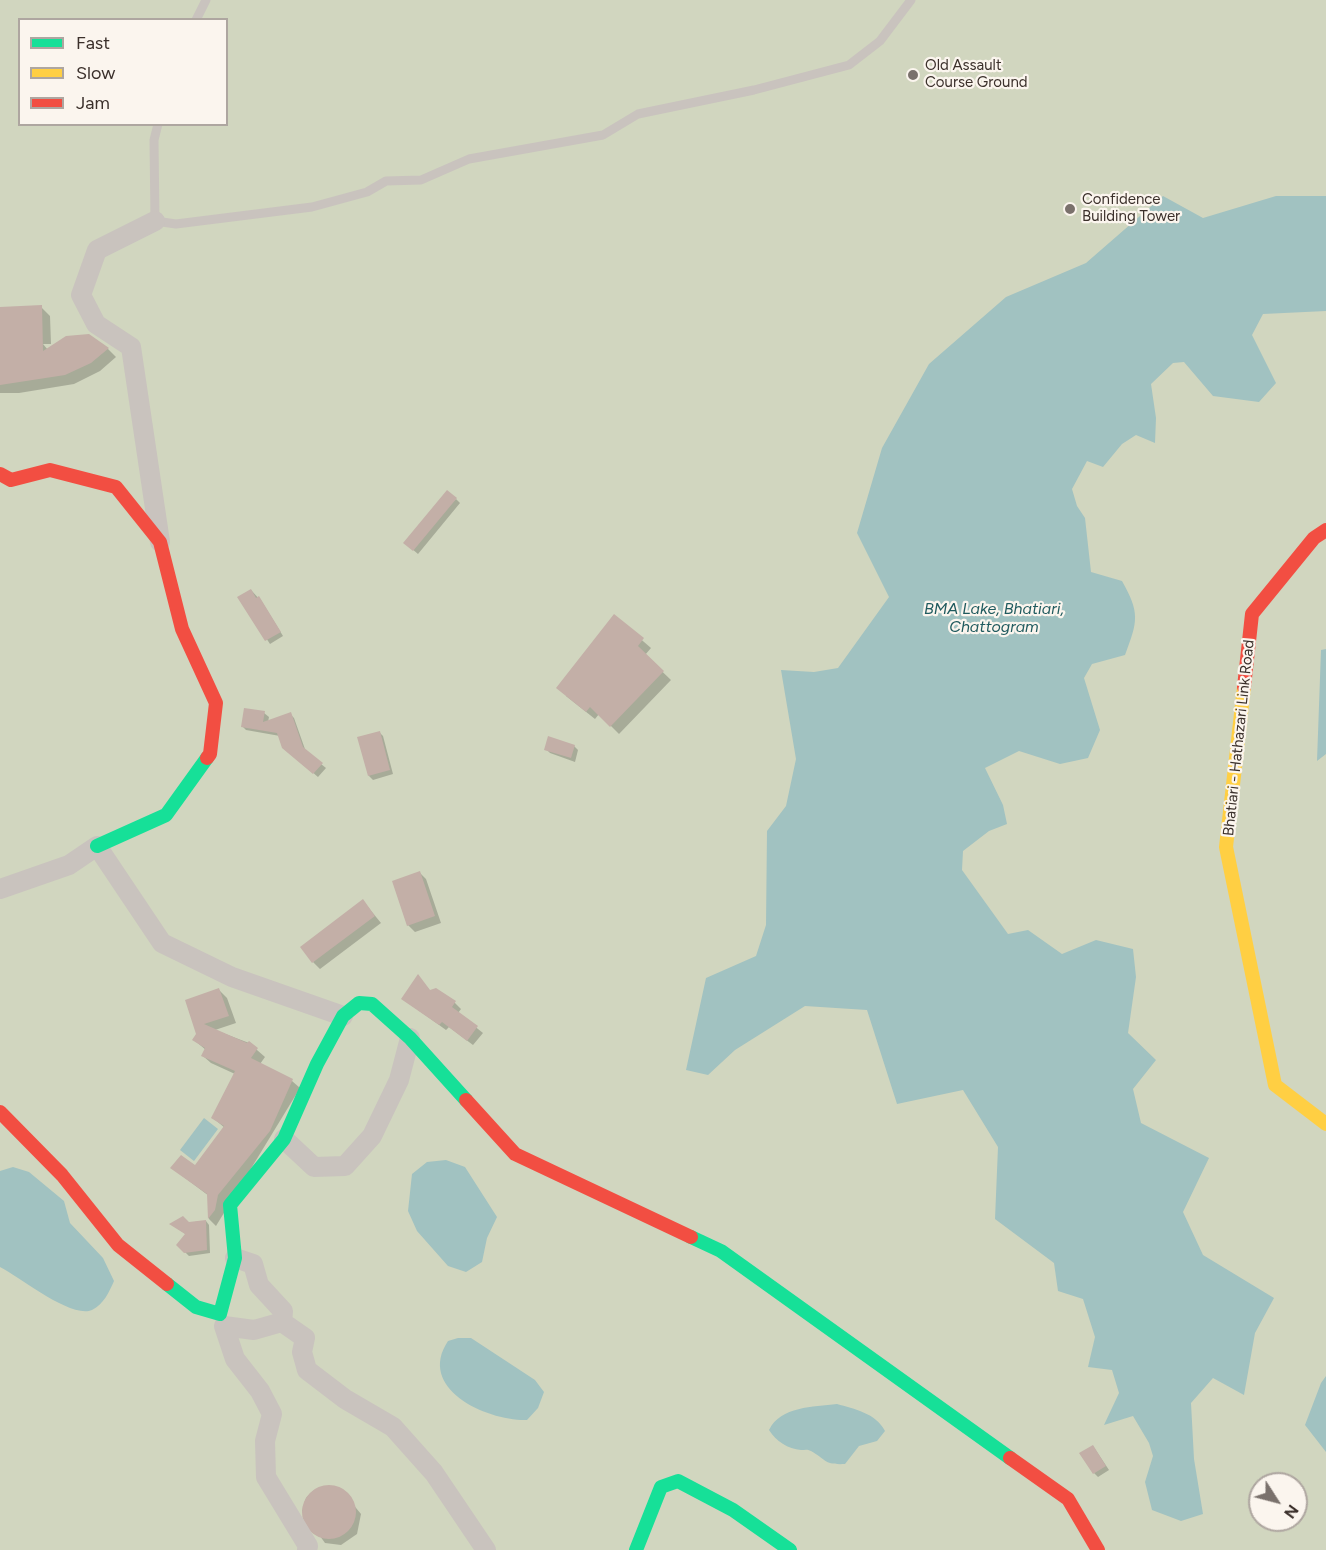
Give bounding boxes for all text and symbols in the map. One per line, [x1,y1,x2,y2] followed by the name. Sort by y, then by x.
[18,18,228,126] legend
[76,32,110,54] text: Fast
[925,57,1028,92] place label: Old Assault Course Ground
[76,62,115,84] text: Slow
[906,68,920,82] marker: Old Assault Course Ground
[76,92,110,114] text: Jam
[1082,191,1180,226] place label: Confidence Building Tower
[1063,202,1077,216] marker: Confidence Building Tower
[924,599,1064,637] water label: BMA Lake, Bhatiari, Chattogram
[1220,639,1258,837] street label: Bhatiari - Hathazari Link Road
[1248,1472,1308,1532] north arrow
[1280,1501,1303,1522] text: N

